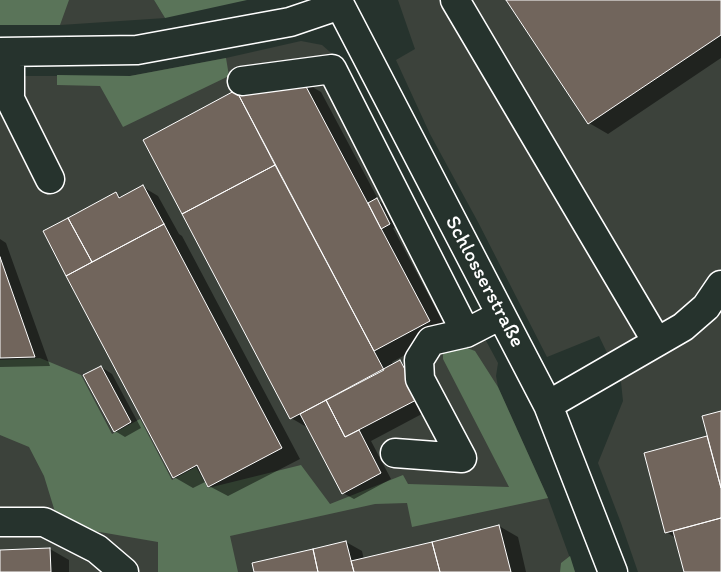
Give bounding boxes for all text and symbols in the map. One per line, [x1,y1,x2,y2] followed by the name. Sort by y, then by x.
[439,212,529,352] street label: Schlosserstraße

